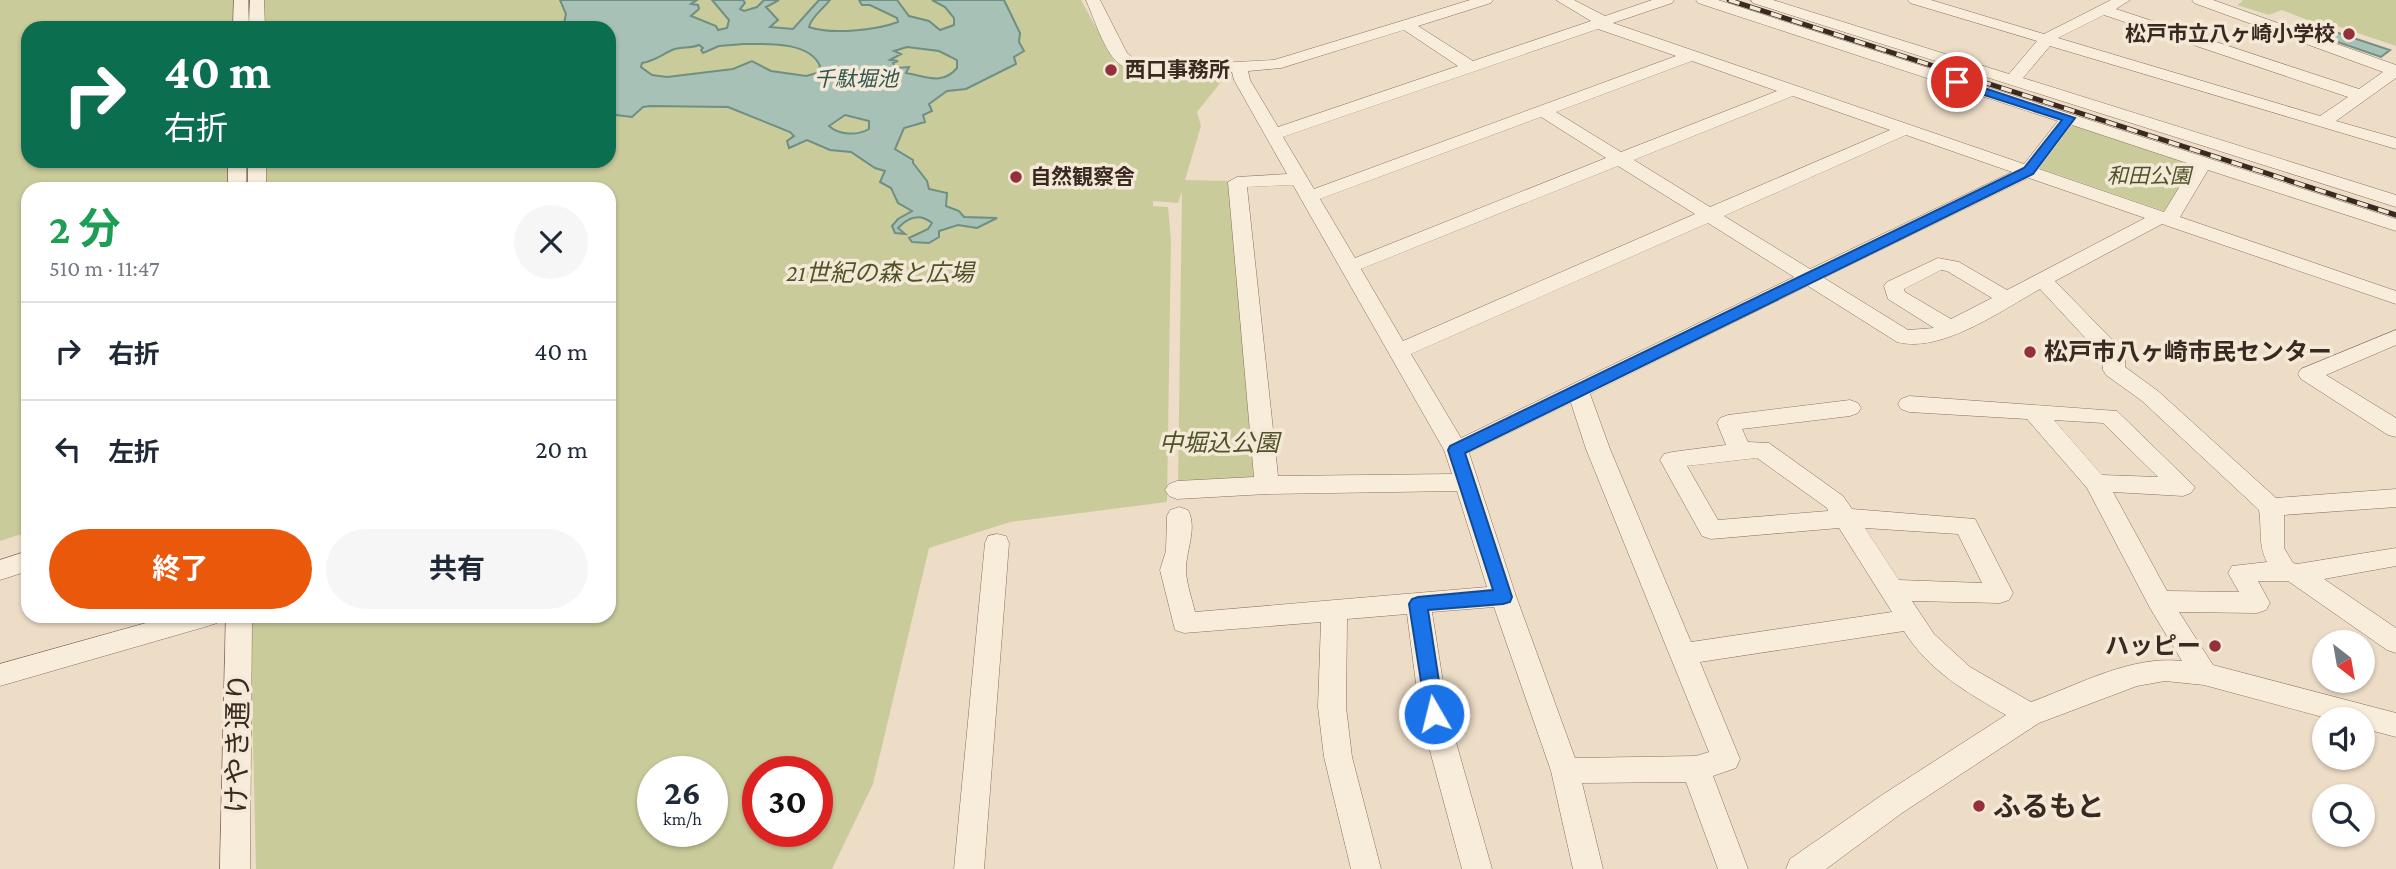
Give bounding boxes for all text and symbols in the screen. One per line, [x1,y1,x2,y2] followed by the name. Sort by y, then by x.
[2125,22,2335,46] place label: 松戸市立八ヶ崎小学校
[2341,26,2357,42] marker: 松戸市立八ヶ崎小学校
[164,44,271,99] text: 40 m
[49,49,140,140] icon: right
[1927,52,1987,112] pin
[1125,58,1230,82] place label: 西口事務所
[1103,62,1119,78] marker: 西口事務所
[1938,63,1976,101] icon: arrive
[814,67,900,91] water label: 千駄堀池
[164,110,228,146] text: 右折
[2107,164,2194,188] park label: 和田公園
[1030,165,1135,189] place label: 自然観察舎
[1008,169,1024,185] marker: 自然観察舎
[49,205,121,252] text: 2 分
[514,205,588,279] button: close
[49,255,160,281] text: 510 m · 11:47
[786,259,977,286] park label: 21世紀の森と広場
[49,332,87,370] icon: right
[534,337,588,366] text: 40 m
[2044,338,2332,365] place label: 松戸市八ヶ崎市民センター
[108,340,160,369] text: 右折
[2022,344,2038,360] marker: 松戸市八ヶ崎市民センター
[1159,429,1282,456] park label: 中堀込公園
[49,430,87,468] icon: left
[535,435,588,464] text: 20 m
[108,438,160,467] text: 左折
[49,529,312,609] button: 終了
[326,529,588,609] button: 共有
[2312,630,2375,693] north arrow
[2312,630,2375,847] map controls
[2105,632,2201,659] place label: ハッピー
[2207,638,2223,654] marker: ハッピー
[221,673,254,813] street label: けやき通り
[1397,677,1471,751] position arrow
[2312,707,2375,770] button: sound
[742,756,833,847] speed limit sign: 30
[664,773,701,812] text: 26
[2312,784,2375,847] button: search
[1993,791,2104,822] place label: ふるもと
[1971,798,1987,814] marker: ふるもと
[663,809,702,829] text: km/h

